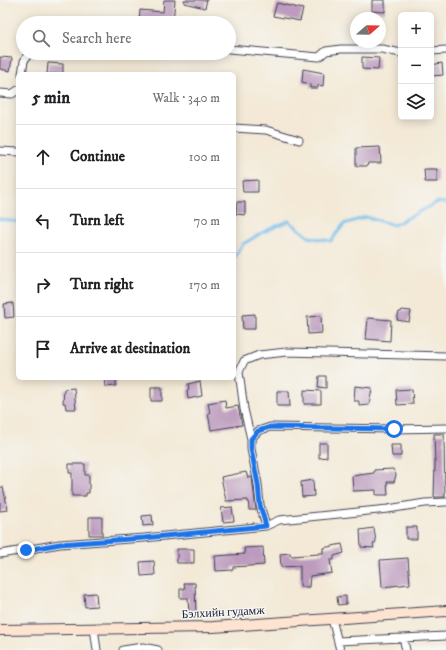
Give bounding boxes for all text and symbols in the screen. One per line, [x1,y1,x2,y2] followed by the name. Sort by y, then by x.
[350,12,386,48] north arrow
[398,12,434,120] map controls
[398,12,434,48] button: +
[16,16,236,60] search box
[30,27,52,49] icon: search
[62,29,131,48] text: Search here
[398,48,434,84] button: −
[398,84,434,120] button: layers
[32,87,70,109] text: 5 min
[152,90,220,106] text: Walk · 340 m
[32,146,54,168] icon: ahead
[70,147,125,166] text: Continue
[189,149,220,165] text: 100 m
[32,210,54,232] icon: left
[70,211,124,230] text: Turn left
[194,213,220,229] text: 70 m
[32,274,54,296] icon: right
[70,275,133,294] text: Turn right
[189,277,220,293] text: 170 m
[32,338,54,360] icon: arrive
[70,339,190,358] text: Arrive at destination
[385,420,403,438] route start
[17,541,35,559] route end
[181,603,266,622] street label: Бэлхийн гудамж

